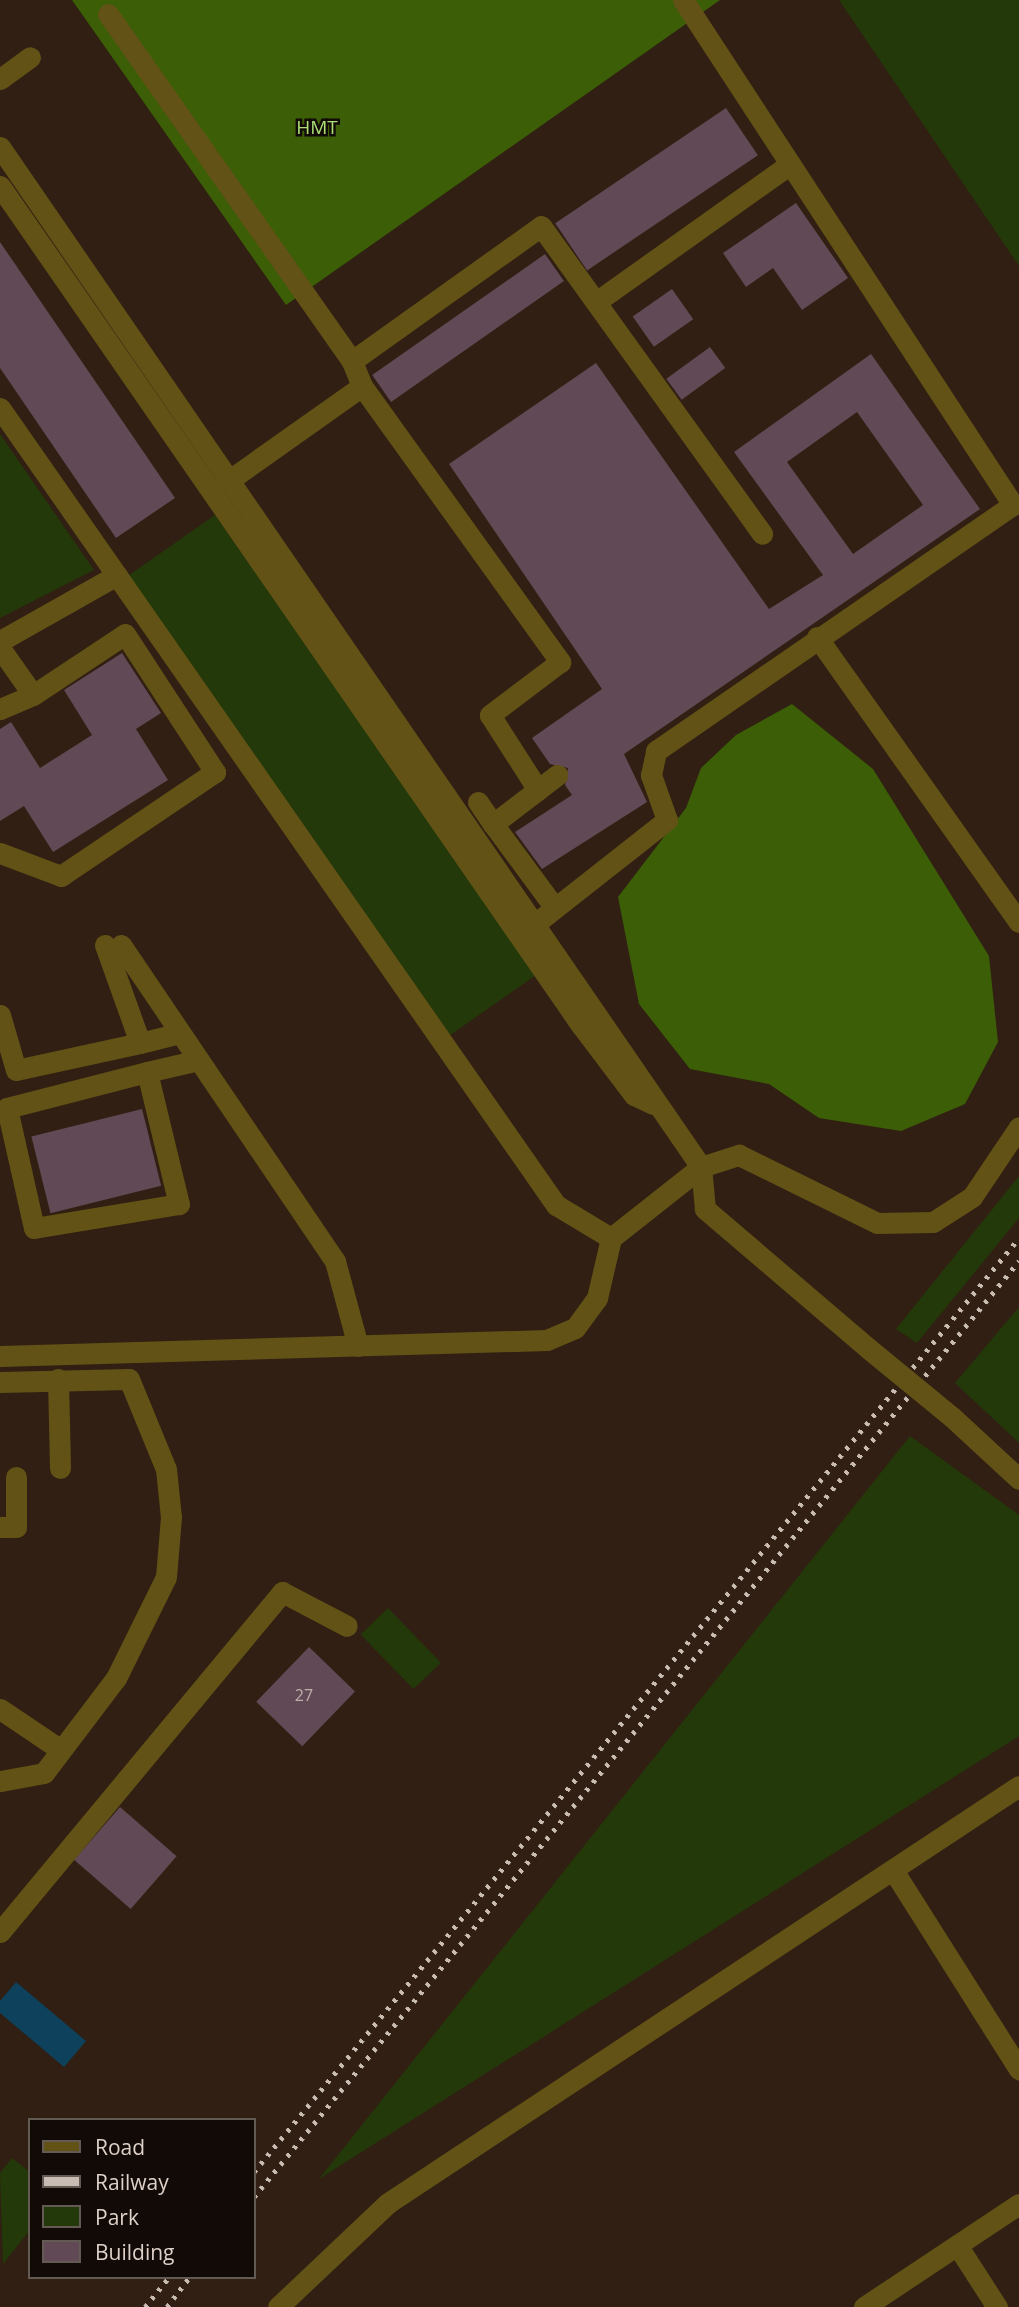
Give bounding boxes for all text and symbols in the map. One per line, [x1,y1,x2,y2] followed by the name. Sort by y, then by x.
[296,117,338,139] park label: HMT
[295,1685,313,1705] house number: 27
[28,2118,256,2279] legend
[95,2133,145,2161] text: Road
[95,2168,169,2196] text: Railway
[95,2203,139,2231] text: Park
[95,2238,174,2266] text: Building

